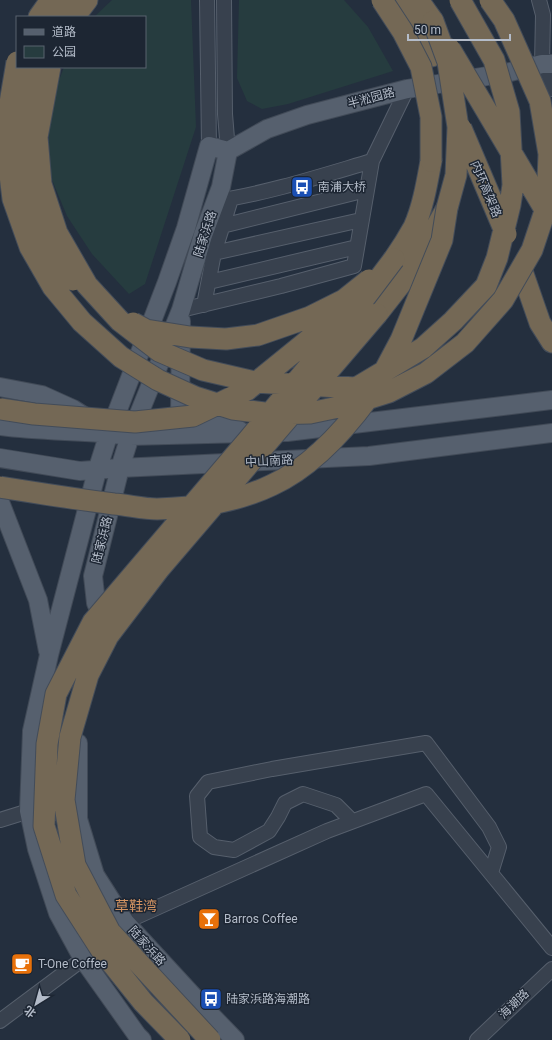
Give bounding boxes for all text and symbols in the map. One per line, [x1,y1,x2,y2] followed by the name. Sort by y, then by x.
[16,16,146,68] legend
[408,16,510,42] scale bar
[414,23,441,37] text: 50 m
[52,25,76,39] text: 道路
[52,45,76,59] text: 公园
[346,85,396,111] street label: 半淞园路
[468,159,504,219] street label: 内环高架路
[289,174,315,200] bus stop icon: 南浦大桥
[318,180,366,194] place label: 南浦大桥
[191,209,219,259] street label: 陆家浜路
[245,453,293,469] street label: 中山南路
[89,515,115,565] street label: 陆家浜路
[115,898,157,914] district label: 草鞋湾
[196,906,222,932] bar icon: Barros Coffee
[224,912,298,926] place label: Barros Coffee
[126,923,168,969] street label: 陆家浜路
[9,951,35,977] cafe icon: T-One Coffee
[38,957,107,971] place label: T-One Coffee
[16,984,56,1024] north arrow
[198,986,224,1012] bus stop icon: 陆家浜路海潮路
[496,986,532,1022] street label: 海潮路
[226,992,310,1006] place label: 陆家浜路海潮路
[22,1003,39,1020] text: 北

